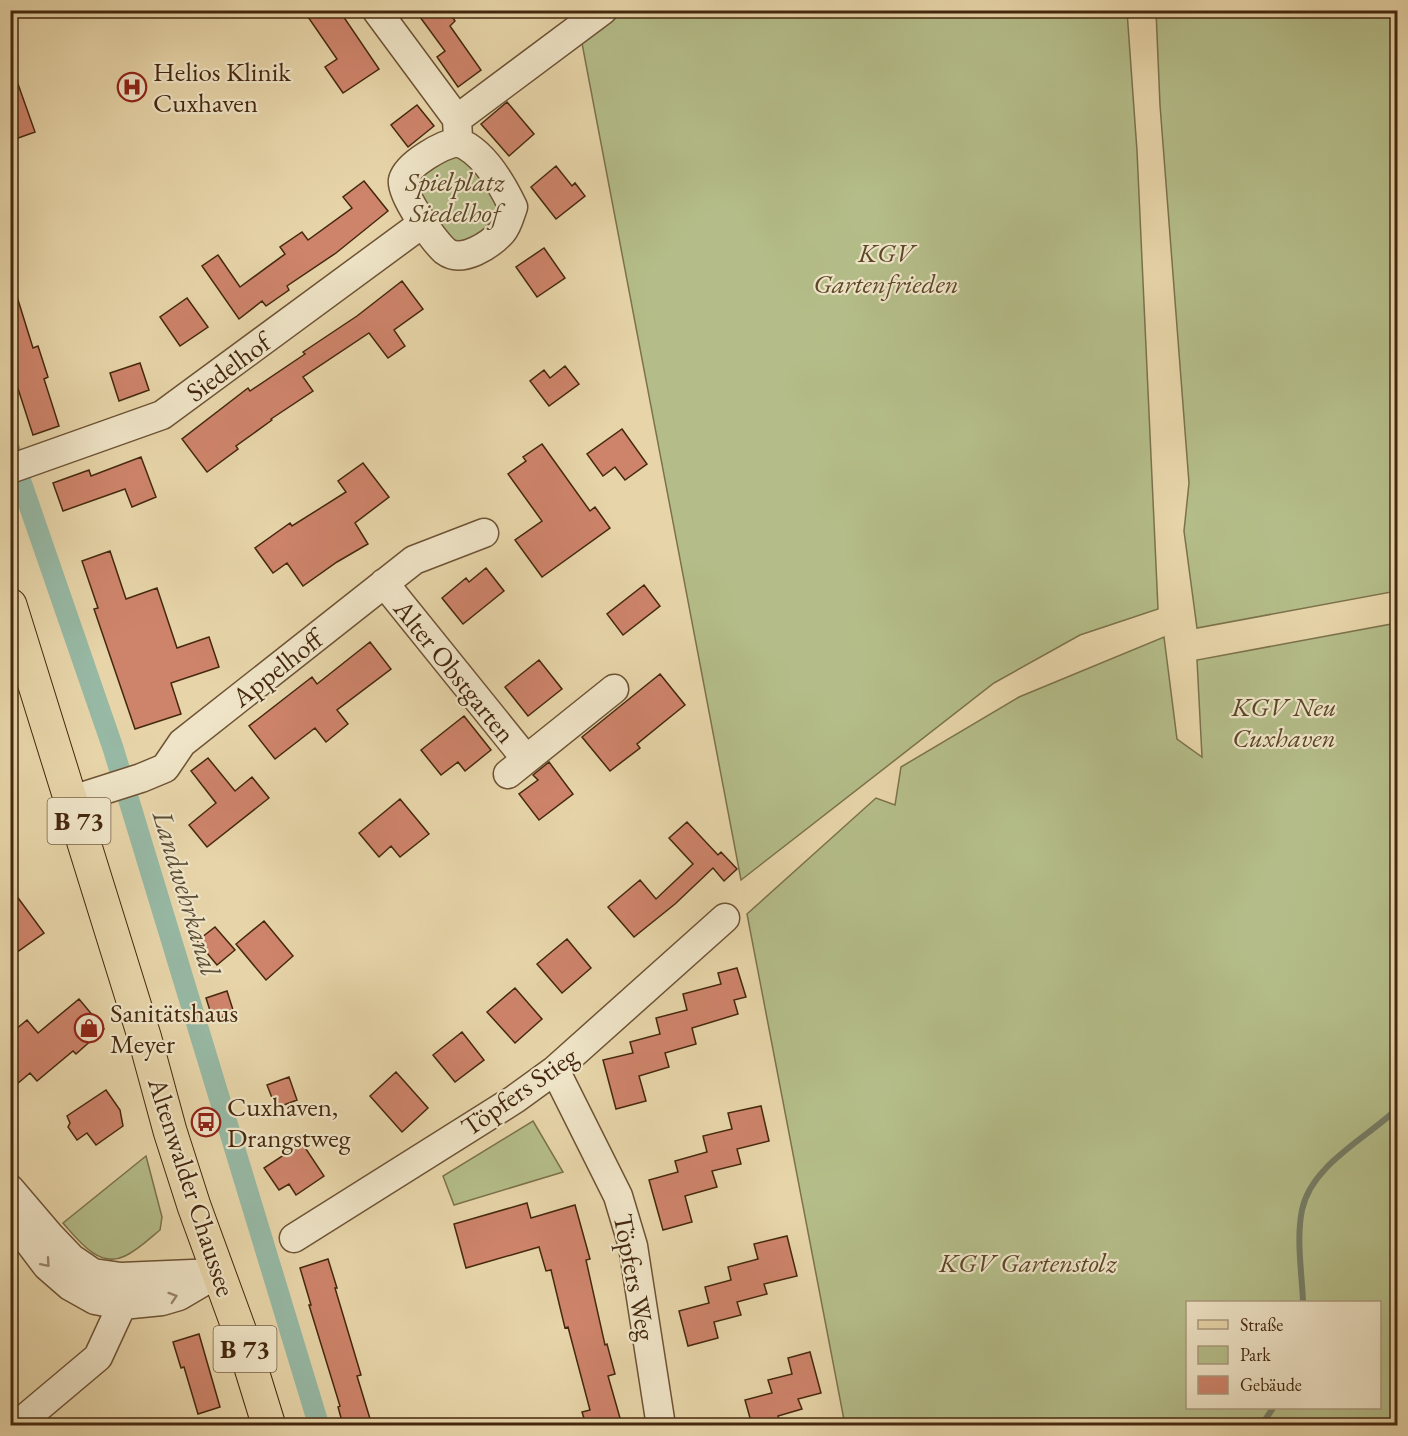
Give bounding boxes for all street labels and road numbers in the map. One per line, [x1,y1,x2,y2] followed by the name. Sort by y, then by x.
[179,323,280,409] street label: Siedelhof
[386,591,524,750] street label: Alter Obstgarten
[223,619,332,715] street label: Appelhoff
[48,798,110,844] road number: B 73
[454,1038,584,1144] street label: Töpfers Stieg
[140,1072,244,1301] street label: Altenwalder Chaussee
[606,1211,664,1344] street label: Töpfers Weg
[214,1326,276,1372] road number: B 73

